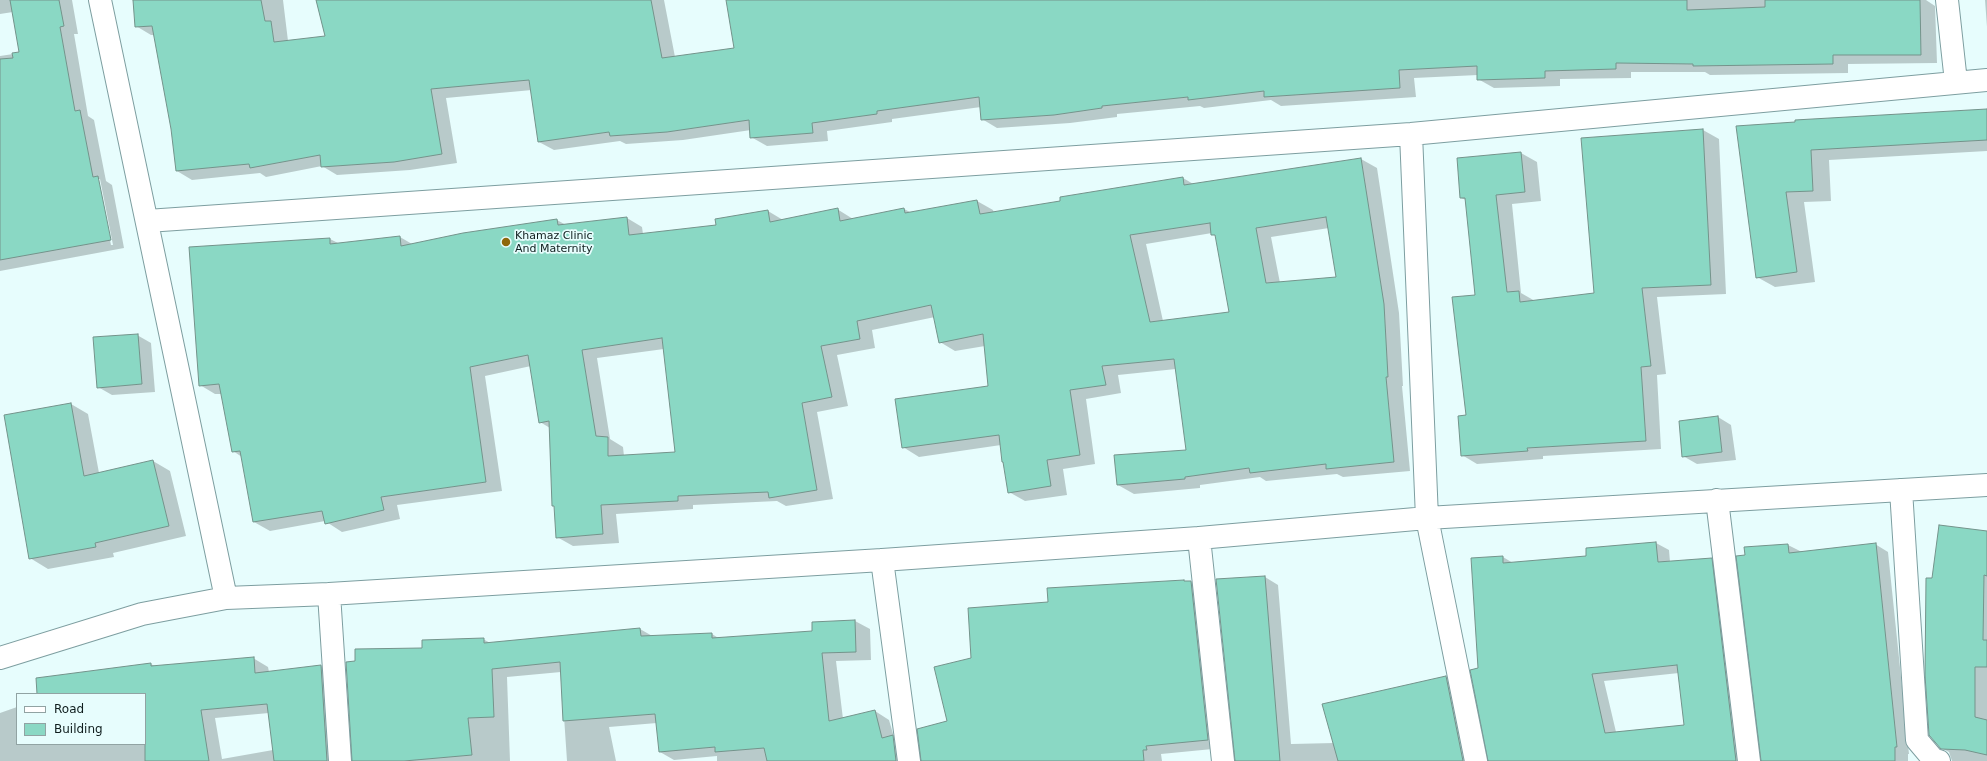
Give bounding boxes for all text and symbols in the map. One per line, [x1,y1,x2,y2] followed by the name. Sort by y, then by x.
[515,229,593,255] place label: Khamaz Clinic And Maternity
[500,236,512,248] marker: Khamaz Clinic And Maternity
[16,693,146,745] legend
[54,702,84,716] text: Road
[54,722,103,736] text: Building

